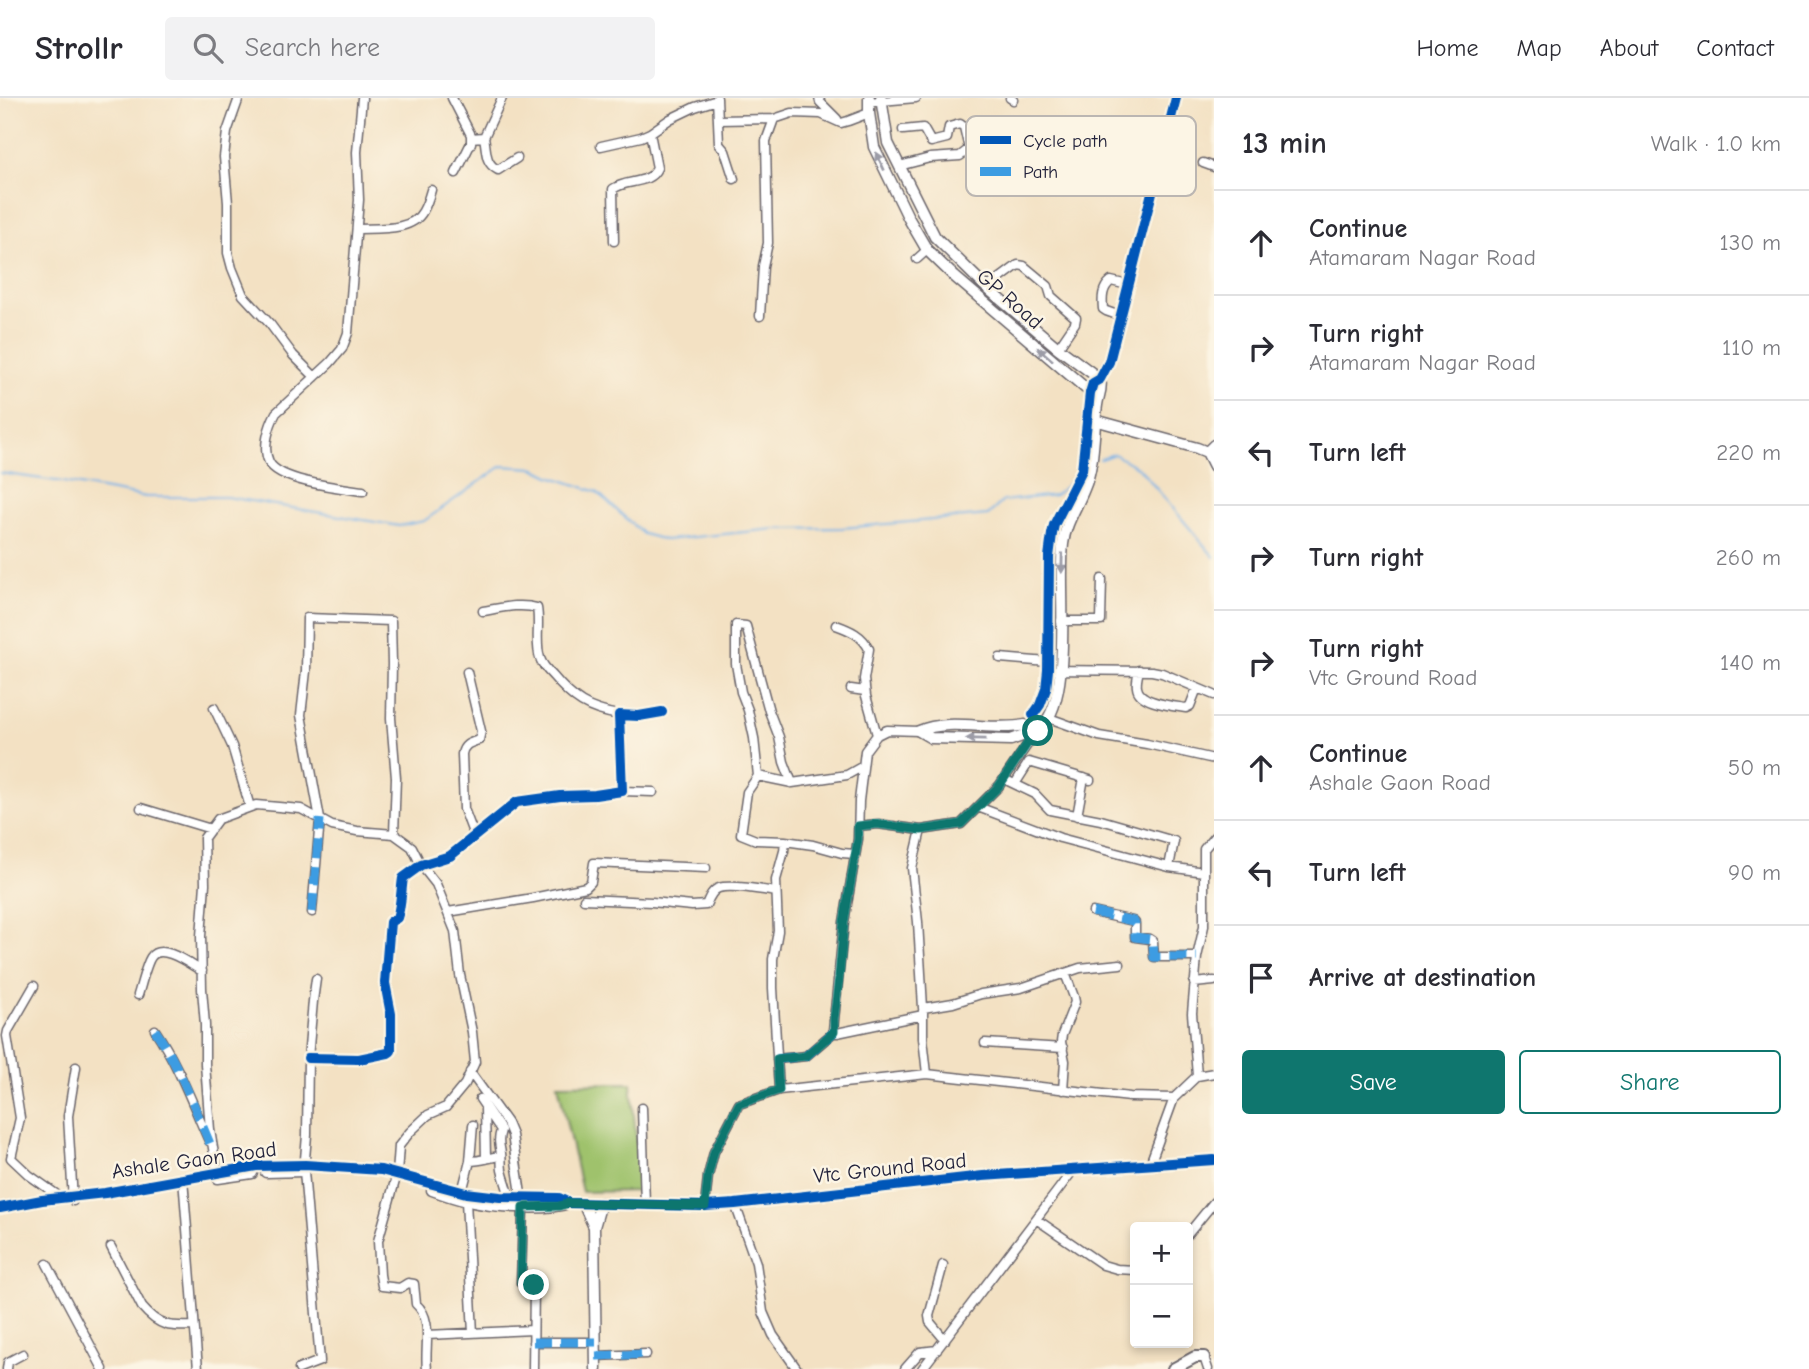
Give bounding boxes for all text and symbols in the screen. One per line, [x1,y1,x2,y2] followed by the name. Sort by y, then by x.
[165,17,655,80] search box
[35,29,123,67] text: Strollr
[189,29,227,67] icon: search
[245,33,380,63] text: Search here
[1417,34,1478,62] text: Home
[1516,34,1562,62] text: Map
[1600,34,1658,62] text: About
[1696,34,1774,62] text: Contact
[966,116,1196,196] legend
[1242,126,1327,161] text: 13 min
[1023,130,1108,152] text: Cycle path
[1651,130,1781,157] text: Walk · 1.0 km
[875,151,886,171] one-way arrow
[1023,161,1058,183] text: Path
[1309,214,1407,244] text: Continue
[1242,224,1280,262] icon: ahead
[1720,229,1781,256] text: 130 m
[1309,244,1536,271] text: Atamaram Nagar Road
[972,264,1048,334] street label: GP Road
[1309,319,1423,349] text: Turn right
[1242,329,1280,367] icon: right
[1722,334,1781,361] text: 110 m
[1037,347,1054,362] one-way arrow
[1309,349,1536,376] text: Atamaram Nagar Road
[1242,434,1280,472] icon: left
[1309,438,1406,468] text: Turn left
[1716,439,1781,466] text: 220 m
[1242,539,1280,577] icon: right
[1309,543,1423,573] text: Turn right
[1716,544,1781,571] text: 260 m
[1056,552,1067,574] one-way arrow
[1309,634,1423,664] text: Turn right
[1242,644,1280,682] icon: right
[1720,649,1781,676] text: 140 m
[1309,664,1477,691] text: Vtc Ground Road
[1022,715,1053,746] route start
[964,733,986,744] one-way arrow
[1309,739,1407,769] text: Continue
[1242,749,1280,787] icon: ahead
[1728,754,1781,781] text: 50 m
[1309,769,1491,796] text: Ashale Gaon Road
[1242,854,1280,892] icon: left
[1309,858,1406,888] text: Turn left
[1728,859,1781,886] text: 90 m
[1242,959,1280,997] icon: arrive
[1309,963,1536,993] text: Arrive at destination
[1242,1050,1505,1114] button: Save
[1519,1050,1781,1114] button: Share
[110,1137,278,1183] street label: Ashale Gaon Road
[812,1148,968,1188] street label: Vtc Ground Road
[1130,1222,1193,1348] map controls
[1130,1222,1193,1285] button: +
[518,1269,549,1300] route end
[1130,1285,1193,1348] button: −

